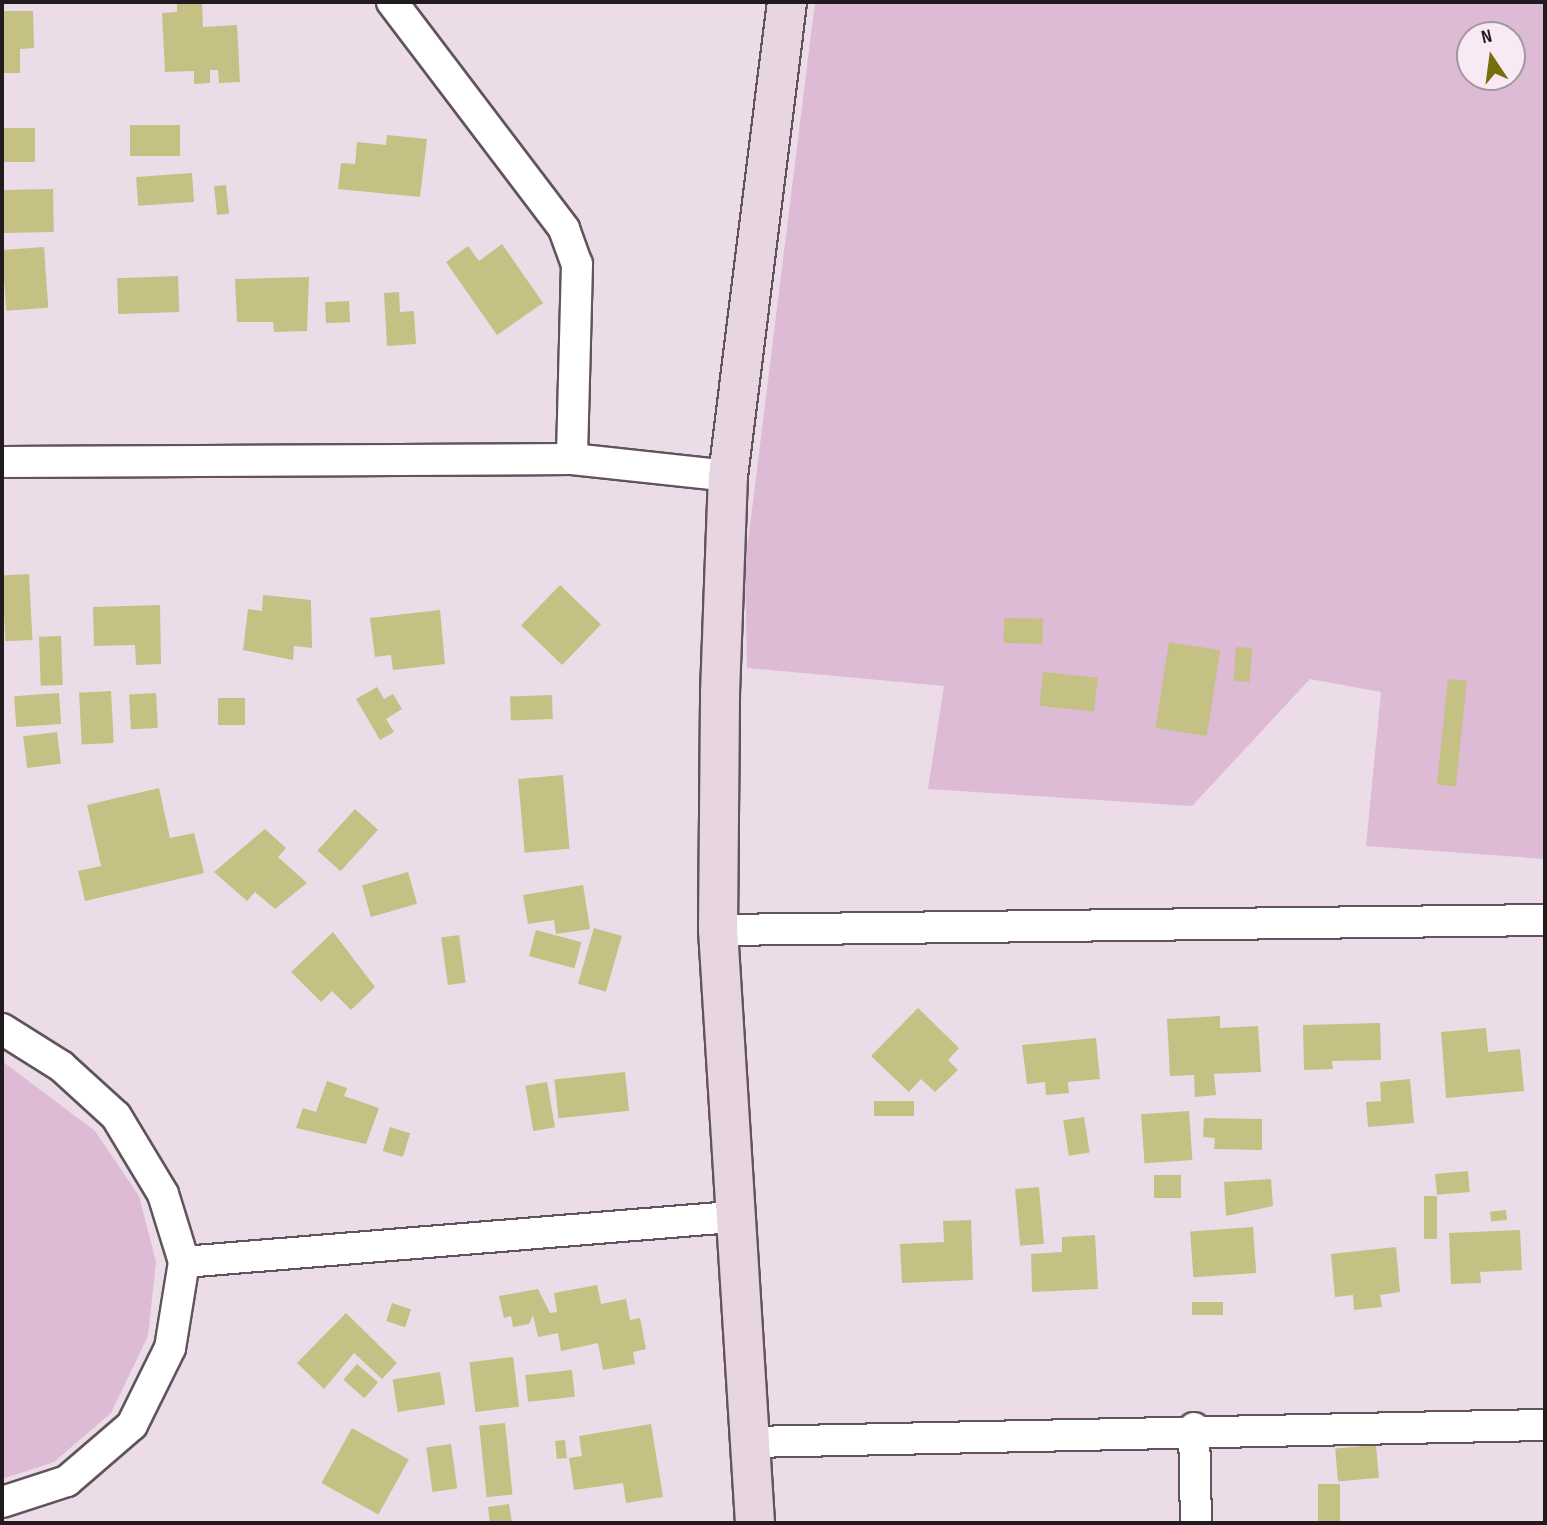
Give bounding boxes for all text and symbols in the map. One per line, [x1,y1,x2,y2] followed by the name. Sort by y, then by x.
[1456,21,1526,91] north arrow
[1479,25,1494,49] text: N

